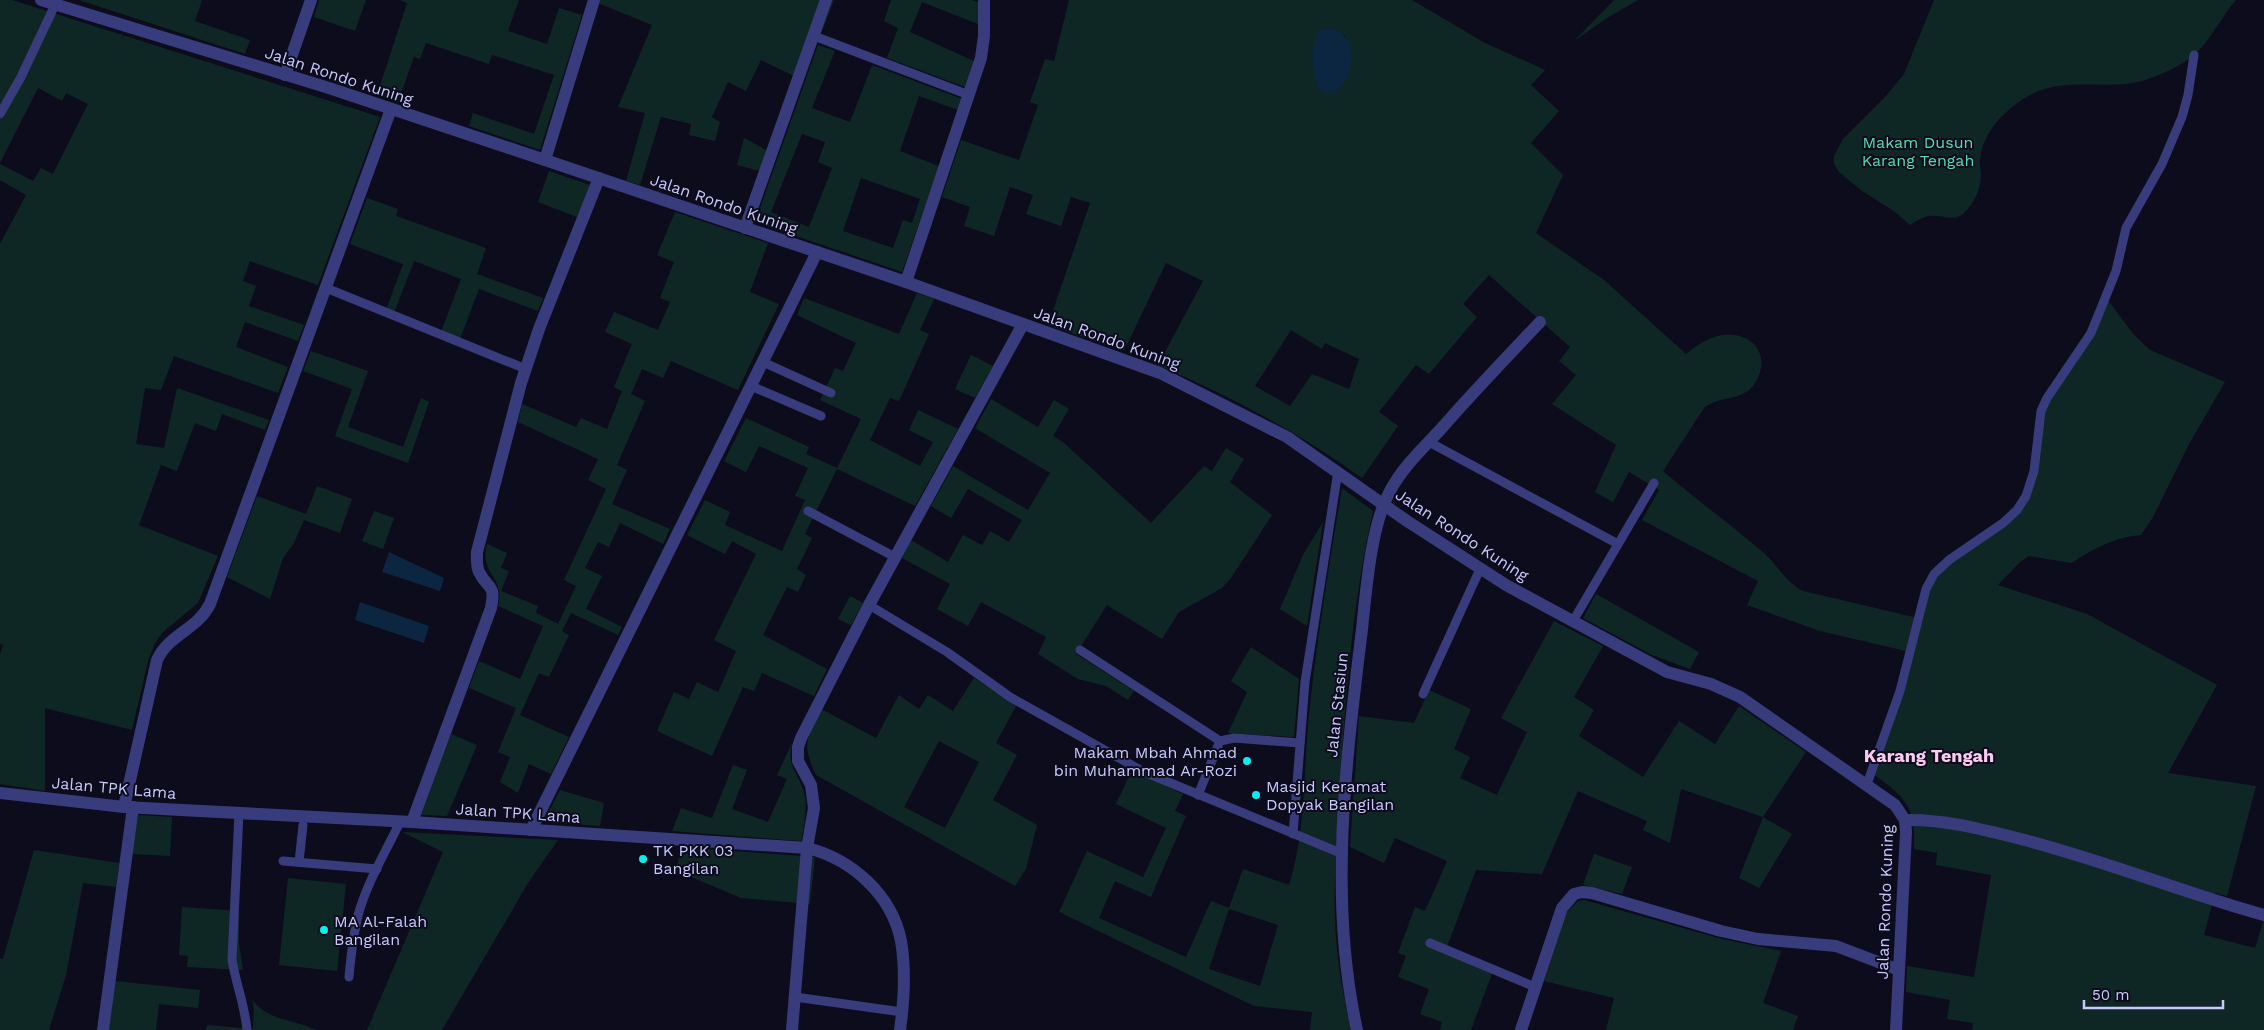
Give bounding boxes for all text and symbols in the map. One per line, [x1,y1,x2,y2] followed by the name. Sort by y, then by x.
[263,43,416,109] street label: Jalan Rondo Kuning
[1862,133,1974,170] park label: Makam Dusun Karang Tengah
[648,170,801,238] street label: Jalan Rondo Kuning
[1031,303,1183,374] street label: Jalan Rondo Kuning
[1392,485,1532,585] street label: Jalan Rondo Kuning
[1322,651,1352,759] street label: Jalan Stasiun
[1054,743,1237,780] place label: Makam Mbah Ahmad bin Muhammad Ar-Rozi
[1864,745,1994,766] district label: Karang Tengah
[1241,755,1253,767] marker: Makam Mbah Ahmad bin Muhammad Ar-Rozi
[51,773,177,803] street label: Jalan TPK Lama
[1266,777,1394,814] place label: Masjid Keramat Dopyak Bangilan
[1250,789,1262,801] marker: Masjid Keramat Dopyak Bangilan
[455,799,581,827] street label: Jalan TPK Lama
[1873,824,1897,980] street label: Jalan Rondo Kuning
[653,841,733,878] place label: TK PKK 03 Bangilan
[637,853,649,865] marker: TK PKK 03 Bangilan
[334,912,427,949] place label: MA Al-Falah Bangilan
[318,924,330,936] marker: MA Al-Falah Bangilan
[2084,978,2223,1010] scale bar
[2092,986,2129,1004] text: 50 m

